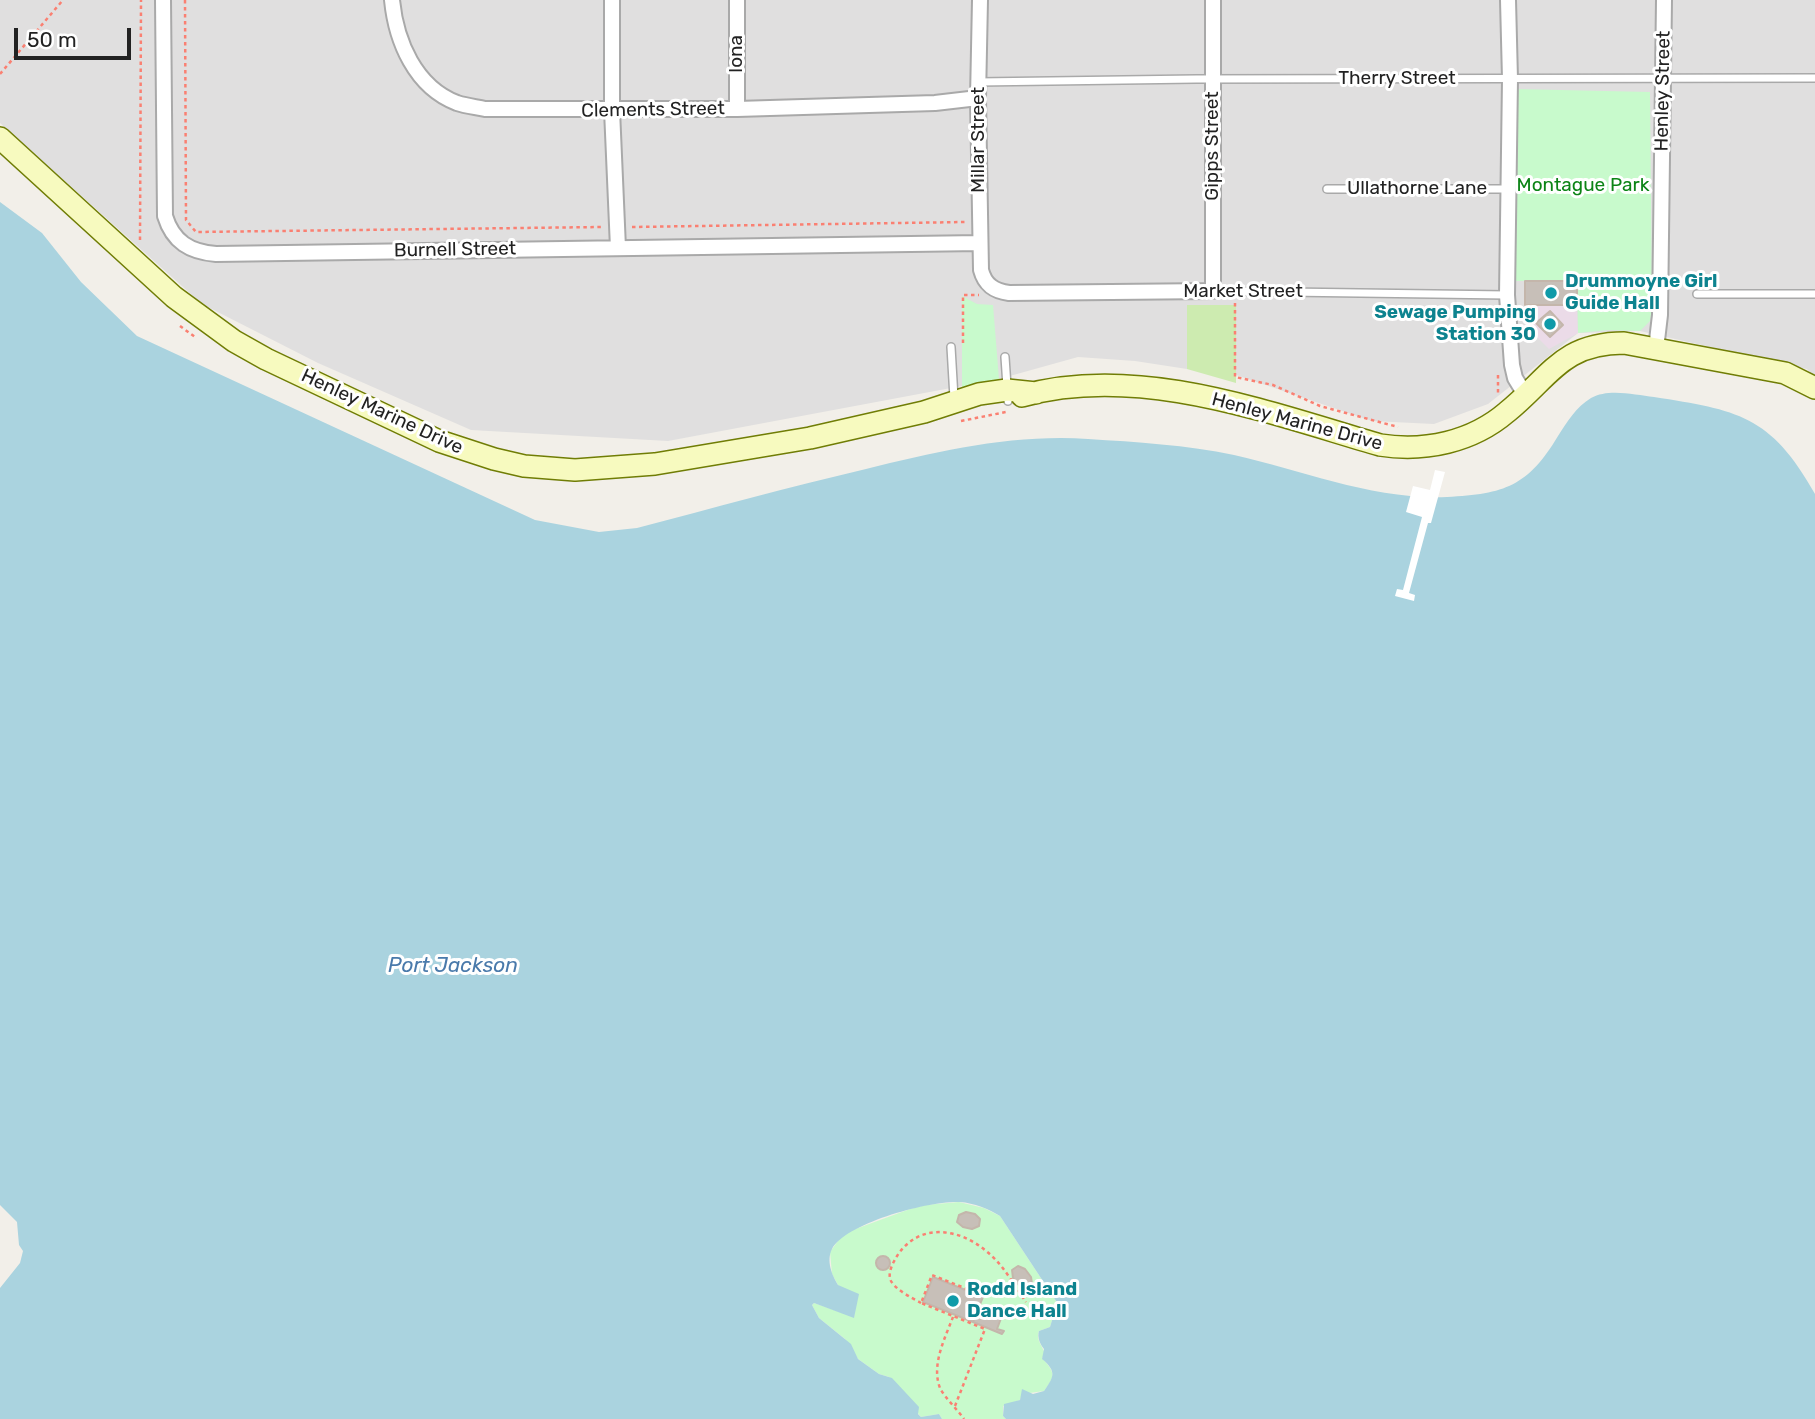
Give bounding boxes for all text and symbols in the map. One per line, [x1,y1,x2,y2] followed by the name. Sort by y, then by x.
[18,14,135,58] scale bar
[27,27,77,52] text: 50 m
[1651,30,1675,152] street label: Henley Street
[726,35,748,73] street label: Iona
[1338,68,1456,90] street label: Therry Street
[968,87,990,193] street label: Millar Street
[1202,91,1224,201] street label: Gipps Street
[581,97,725,123] street label: Clements Street
[1517,175,1649,197] park label: Montague Park
[1347,178,1487,200] street label: Ullathorne Lane
[394,238,516,262] street label: Burnell Street
[1565,271,1717,315] place label: Drummoyne Girl Guide Hall
[1183,281,1303,303] street label: Market Street
[1543,285,1559,301] marker: Drummoyne Girl Guide Hall
[1374,302,1536,346] place label: Sewage Pumping Station 30
[1542,316,1558,332] marker: Sewage Pumping Station 30
[298,365,466,459] street label: Henley Marine Drive
[1209,388,1385,456] street label: Henley Marine Drive
[388,953,518,979] water label: Port Jackson
[967,1279,1077,1323] place label: Rodd Island Dance Hall
[945,1293,961,1309] marker: Rodd Island Dance Hall

